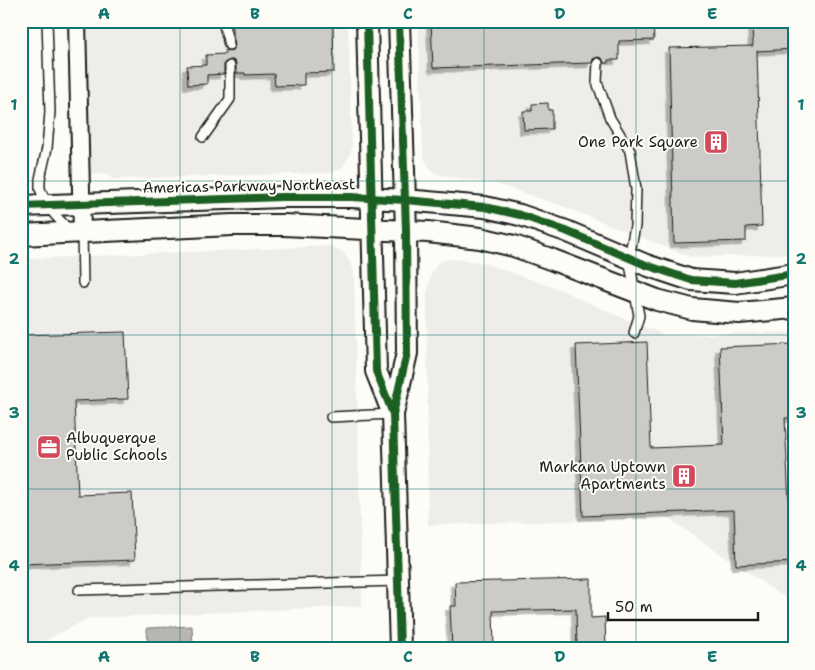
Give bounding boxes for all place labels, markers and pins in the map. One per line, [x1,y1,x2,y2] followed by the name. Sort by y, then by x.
[703,129,729,155] building icon: One Park Square
[578,132,698,152] place label: One Park Square
[66,428,168,465] place label: Albuquerque Public Schools
[36,434,62,460] office icon: Albuquerque Public Schools
[539,457,666,494] place label: Markana Uptown Apartments
[671,463,697,489] building icon: Markana Uptown Apartments

